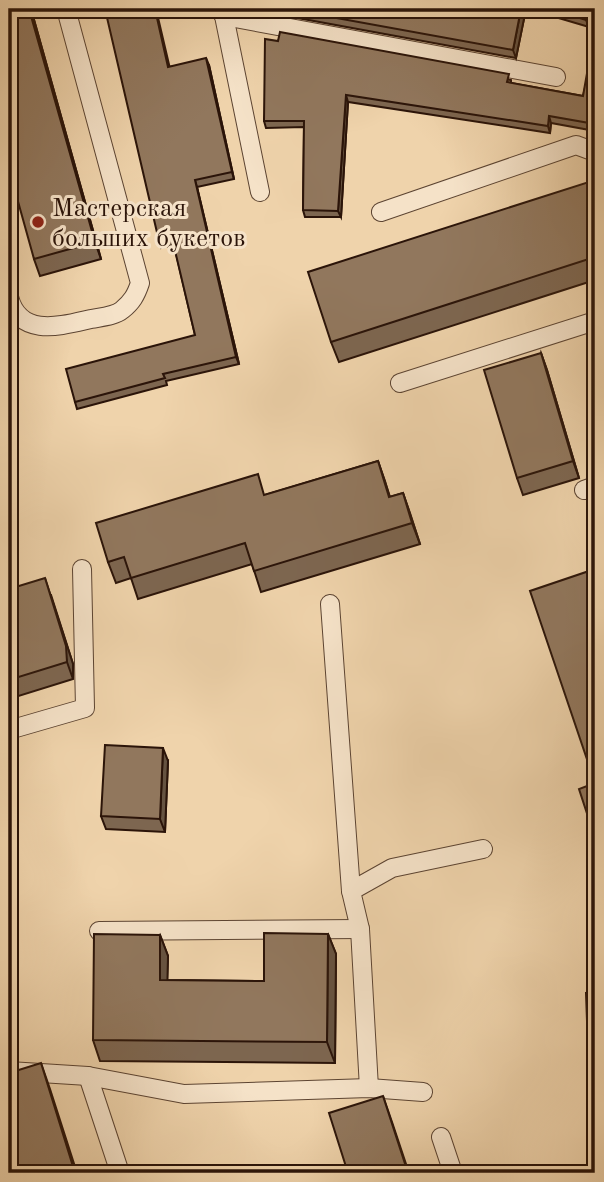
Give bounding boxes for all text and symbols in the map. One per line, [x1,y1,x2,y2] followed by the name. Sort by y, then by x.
[52,196,246,252] place label: Мастерская больших букетов
[30,214,46,230] marker: Мастерская больших букетов

